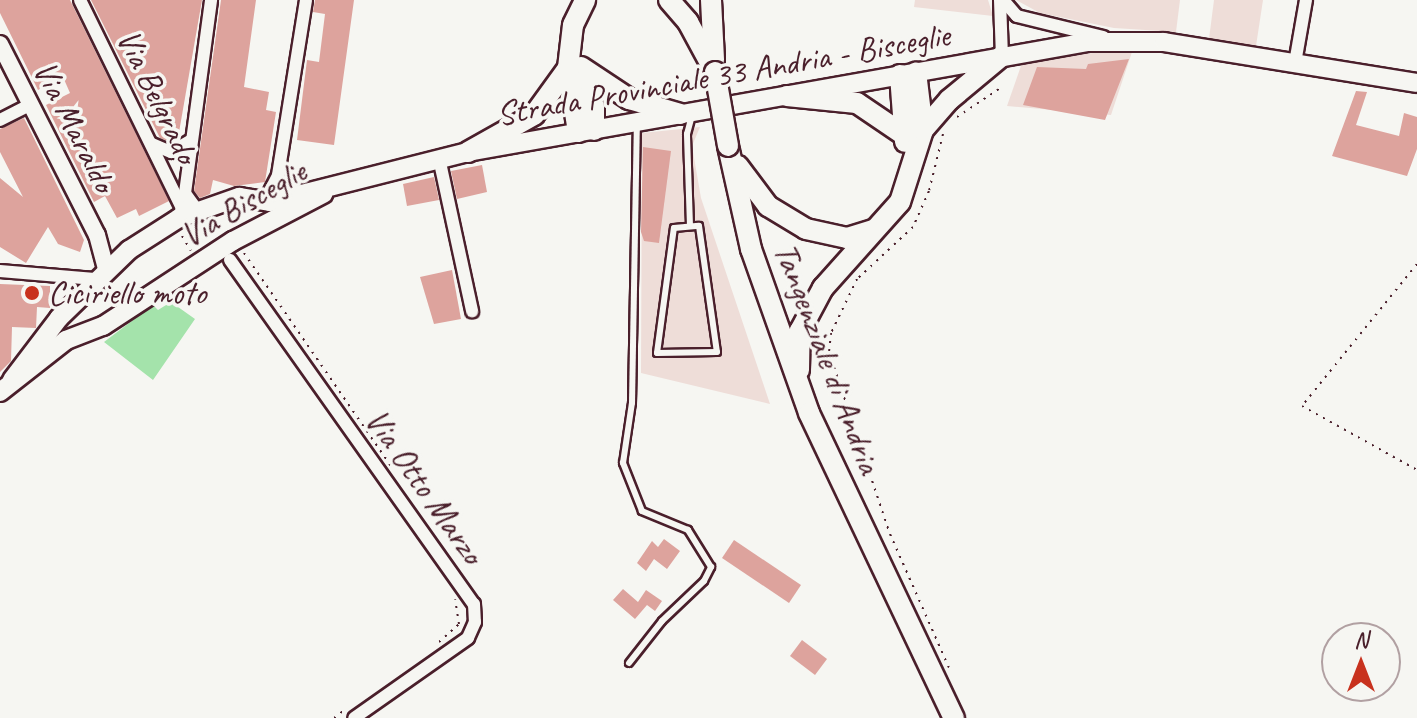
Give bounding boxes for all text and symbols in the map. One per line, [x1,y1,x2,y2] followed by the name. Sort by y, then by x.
[493,14,953,134] street label: Strada Provinciale 33 Andria - Bisceglie
[108,23,208,169] street label: Via Belgrado
[25,54,125,198] street label: Via Maraldo
[173,151,313,255] street label: Via Bisceglie
[765,237,891,479] street label: Tangenziale di Andria
[48,273,205,313] place label: Ciciriello moto
[23,284,41,302] marker: Ciciriello moto
[357,401,493,571] street label: Via Otto Marzo
[1321,622,1401,702] north arrow
[1354,626,1368,654] text: N

